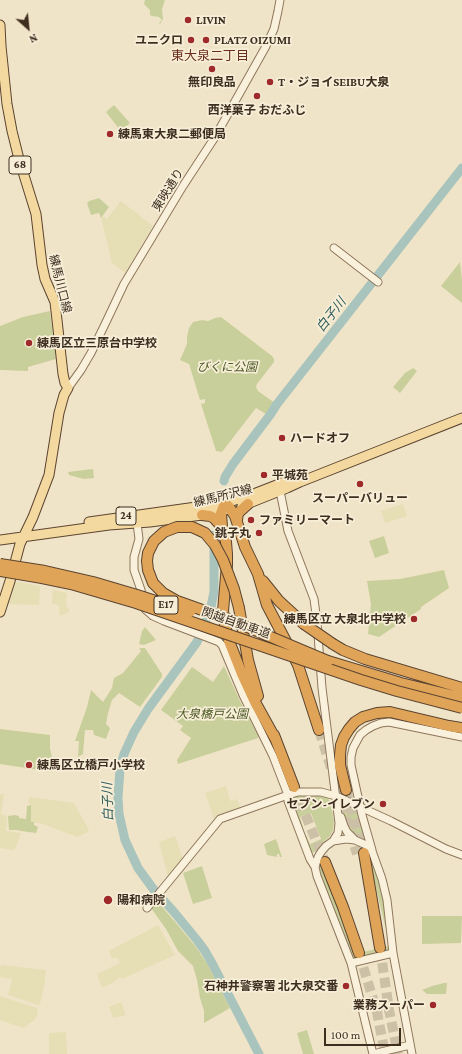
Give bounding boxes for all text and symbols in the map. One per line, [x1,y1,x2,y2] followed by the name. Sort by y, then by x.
[8,8,48,48] north arrow
[196,13,226,27] place label: LIVIN
[183,15,193,25] marker: LIVIN
[27,32,40,46] text: N
[135,33,183,47] place label: ユニクロ
[214,33,291,47] place label: PLATZ OIZUMI
[186,35,196,45] marker: ユニクロ
[201,35,211,45] marker: PLATZ OIZUMI
[171,48,249,64] district label: 東大泉二丁目
[207,64,217,74] marker: 無印良品
[188,75,236,89] place label: 無印良品
[278,75,389,89] place label: T・ジョイSEIBU大泉
[265,77,275,87] marker: T・ジョイSEIBU大泉
[252,91,262,101] marker: 西洋菓子 おだふじ
[208,103,306,117] place label: 西洋菓子 おだふじ
[118,127,226,141] place label: 練馬東大泉二郵便局
[105,129,115,139] marker: 練馬東大泉二郵便局
[9,156,31,174] road number: 68
[149,166,187,214] street label: 東映通り
[46,253,74,315] street label: 練馬川口線
[313,295,349,335] water label: 白子川
[37,336,157,350] place label: 練馬区立三原台中学校
[24,338,34,348] marker: 練馬区立三原台中学校
[197,360,257,374] park label: びくに公園
[290,431,350,445] place label: ハードオフ
[277,433,287,443] marker: ハードオフ
[272,468,308,482] place label: 平城苑
[259,470,269,480] marker: 平城苑
[355,479,365,489] marker: スーパーバリュー
[192,482,254,510] street label: 練馬所沢線
[312,491,408,505] place label: スーパーバリュー
[116,507,136,525] road number: 24
[259,513,355,527] place label: ファミリーマート
[246,515,256,525] marker: ファミリーマート
[215,526,251,540] place label: 銚子丸
[254,528,264,538] marker: 銚子丸
[154,596,178,614] road number: E17
[200,604,272,642] street label: 関越自動車道
[284,612,406,626] place label: 練馬区立 大泉北中学校
[409,614,419,624] marker: 練馬区立 大泉北中学校
[176,707,248,721] park label: 大泉橋戸公園
[37,758,145,772] place label: 練馬区立橋戸小学校
[24,760,34,770] marker: 練馬区立橋戸小学校
[100,782,116,822] water label: 白子川
[286,797,375,811] place label: セブン-イレブン
[378,799,388,809] marker: セブン-イレブン
[117,893,165,907] place label: 陽和病院
[102,894,114,906] marker: 陽和病院
[204,979,338,993] place label: 石神井警察署 北大泉交番
[341,981,351,991] marker: 石神井警察署 北大泉交番
[353,998,425,1012] place label: 業務スーパー
[428,1000,438,1010] marker: 業務スーパー
[326,1020,403,1046] scale bar
[331,1028,360,1042] text: 100 m

